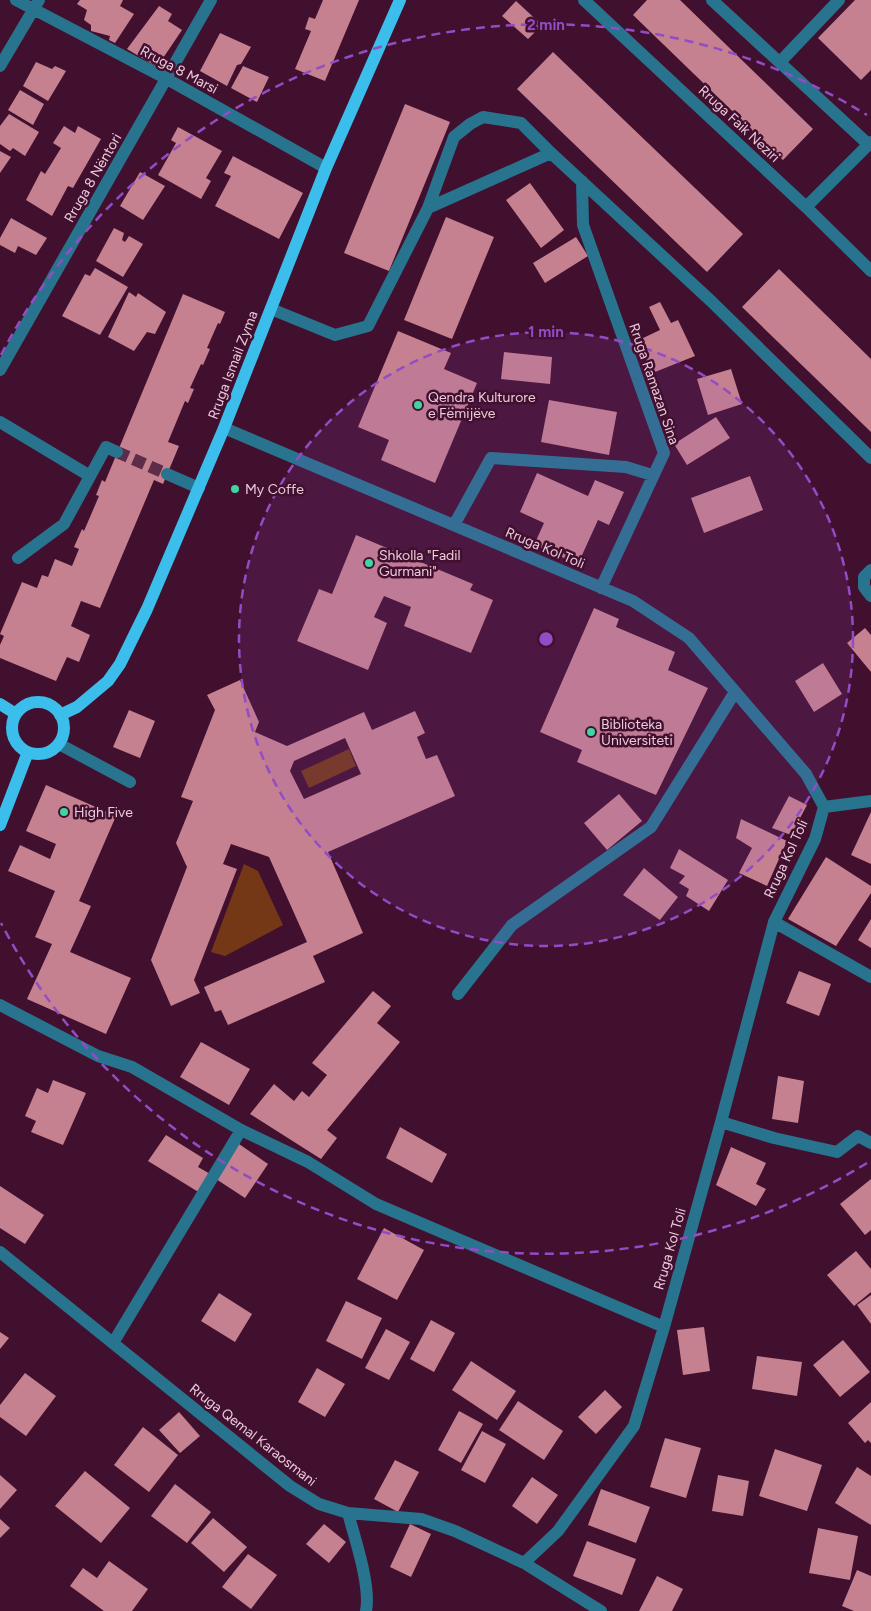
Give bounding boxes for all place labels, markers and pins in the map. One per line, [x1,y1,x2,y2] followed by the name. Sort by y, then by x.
[428,389,536,422] place label: Qendra Kulturore e Fëmijëve
[412,399,424,411] marker: Qendra Kulturore e Fëmijëve
[245,481,304,498] place label: My Coffe
[229,483,241,495] marker: My Coffe
[379,547,461,580] place label: Shkolla "Fadil Gurmani"
[363,557,375,569] marker: Shkolla "Fadil Gurmani"
[537,630,555,648] centre of rings
[601,716,673,749] place label: Biblioteka Universiteti
[585,726,597,738] marker: Biblioteka Universiteti
[74,804,133,821] place label: High Five
[58,806,70,818] marker: High Five

